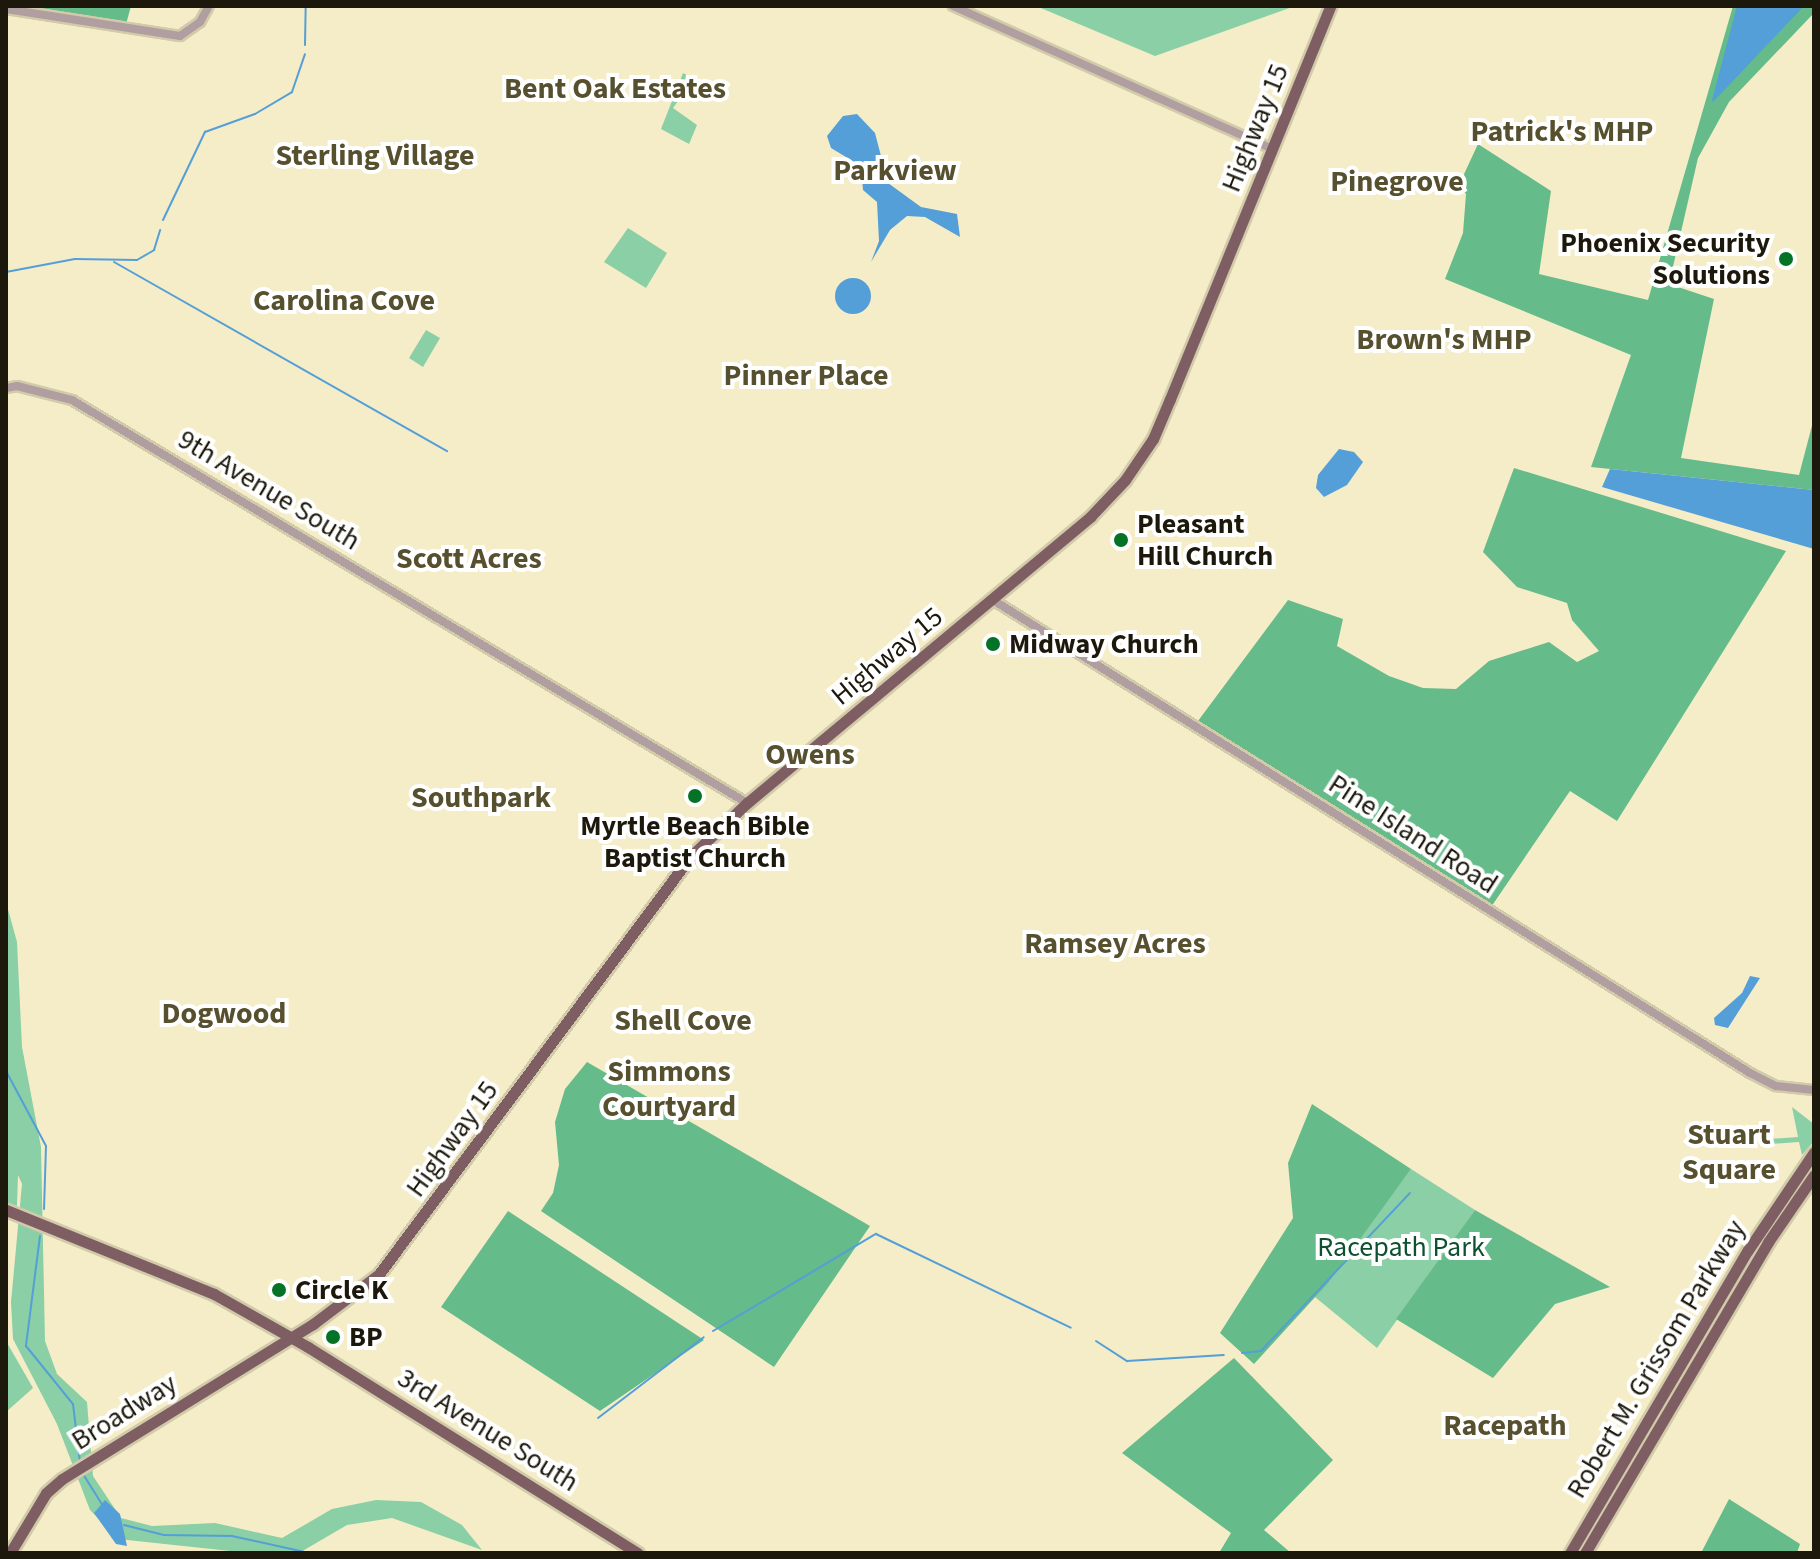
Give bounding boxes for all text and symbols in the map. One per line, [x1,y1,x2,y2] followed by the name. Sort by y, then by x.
[1214,59,1296,197] street label: Highway 15
[504,71,726,107] district label: Bent Oak Estates
[1471,114,1653,150] district label: Patrick's MHP
[275,138,475,174] district label: Sterling Village
[833,153,957,189] district label: Parkview
[1330,164,1464,200] district label: Pinegrove
[1560,226,1770,292] place label: Phoenix Security Solutions
[1777,250,1795,268] marker: Phoenix Security Solutions
[253,283,435,319] district label: Carolina Cove
[1356,322,1532,358] district label: Brown's MHP
[724,358,888,394] district label: Pinner Place
[172,423,366,557] street label: 9th Avenue South
[1137,507,1273,573] place label: Pleasant Hill Church
[1112,531,1130,549] marker: Pleasant Hill Church
[396,541,542,577] district label: Scott Acres
[825,600,949,712] street label: Highway 15
[1009,627,1199,661] place label: Midway Church
[984,635,1002,653] marker: Midway Church
[765,737,855,773] district label: Owens
[1322,767,1504,901] street label: Pine Island Road
[411,780,551,816] district label: Southpark
[686,787,704,805] marker: Myrtle Beach Bible Baptist Church
[580,809,810,875] place label: Myrtle Beach Bible Baptist Church
[1024,926,1206,962] district label: Ramsey Acres
[162,996,286,1032] district label: Dogwood
[614,1003,752,1039] district label: Shell Cove
[602,1054,736,1124] district label: Simmons Courtyard
[399,1075,505,1203] street label: Highway 15
[1682,1117,1776,1188] district label: Stuart Square
[1560,1214,1752,1504] street label: Robert M. Grissom Parkway
[1317,1230,1485,1264] park label: Racepath Park
[295,1273,388,1307] place label: Circle K
[270,1281,288,1299] marker: Circle K
[349,1320,383,1354] place label: BP
[324,1328,342,1346] marker: BP
[392,1361,584,1499] street label: 3rd Avenue South
[65,1367,183,1457] street label: Broadway
[1443,1408,1567,1444] district label: Racepath

